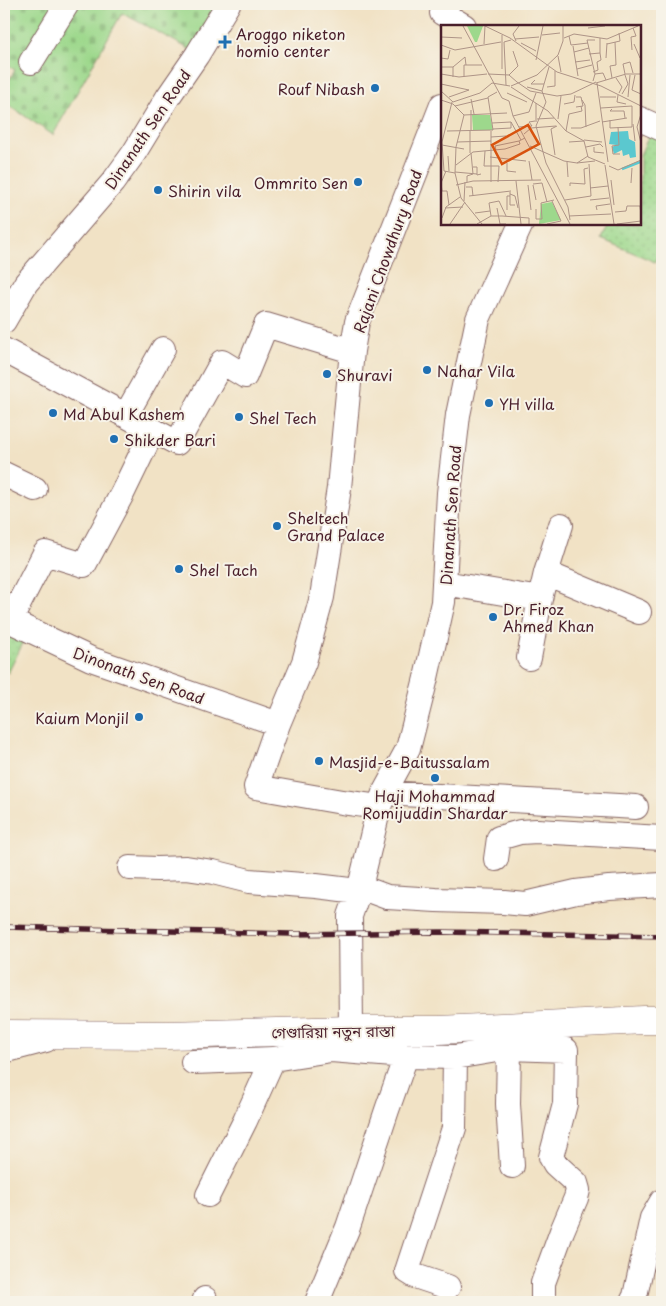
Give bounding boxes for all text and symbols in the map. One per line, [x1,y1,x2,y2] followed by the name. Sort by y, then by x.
[236,22,346,62] place label: Aroggo niketon homio center
[441,25,641,225] inset map
[218,35,232,49] marker: Aroggo niketon homio center
[98,64,196,194] street label: Dinanath Sen Road
[278,77,365,100] place label: Rouf Nibash
[369,82,381,94] marker: Rouf Nibash
[347,166,427,336] street label: Rajani Chowdhury Road
[254,171,348,194] place label: Ommrito Sen
[352,176,364,188] marker: Ommrito Sen
[168,179,242,202] place label: Shirin vila
[152,184,164,196] marker: Shirin vila
[437,359,515,382] place label: Nahar Vila
[337,363,393,386] place label: Shuravi
[421,364,433,376] marker: Nahar Vila
[321,368,333,380] marker: Shuravi
[499,392,555,415] place label: YH villa
[483,397,495,409] marker: YH villa
[63,402,185,425] place label: Md Abul Kashem
[249,406,317,429] place label: Shel Tech
[47,407,59,419] marker: Md Abul Kashem
[233,411,245,423] marker: Shel Tech
[124,428,216,451] place label: Shikder Bari
[108,433,120,445] marker: Shikder Bari
[434,444,466,586] street label: Dinanath Sen Road
[287,506,385,546] place label: Sheltech Grand Palace
[271,520,283,532] marker: Sheltech Grand Palace
[189,558,258,581] place label: Shel Tach
[173,563,185,575] marker: Shel Tach
[503,597,594,637] place label: Dr. Firoz Ahmed Khan
[487,611,499,623] marker: Dr. Firoz Ahmed Khan
[70,641,208,709] street label: Dinonath Sen Road
[35,706,129,729] place label: Kaium Monjil
[133,711,145,723] marker: Kaium Monjil
[329,750,490,773] place label: Masjid-e-Baitussalam
[313,755,325,767] marker: Masjid-e-Baitussalam
[429,772,441,784] marker: Haji Mohammad Romijuddin Shardar
[362,784,508,824] place label: Haji Mohammad Romijuddin Shardar
[271,1018,396,1044] street label: গেণ্ডারিয়া নতুন রাস্তা

